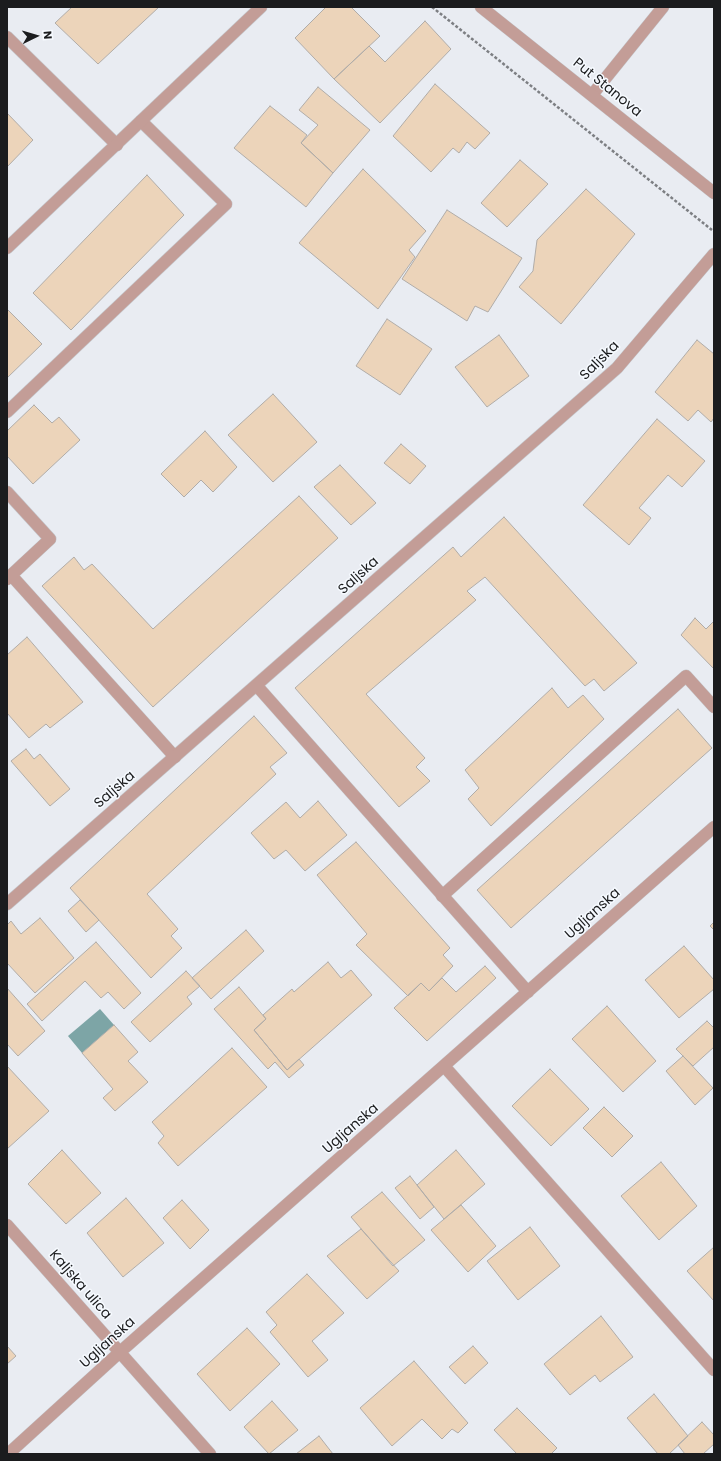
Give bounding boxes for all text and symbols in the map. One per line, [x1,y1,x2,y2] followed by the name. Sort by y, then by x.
[16,16,56,56] north arrow
[40,30,56,40] text: N
[569,55,645,121] street label: Put Stanova
[577,338,623,384] street label: Saljska
[335,554,383,598] street label: Saljska
[91,768,139,812] street label: Saljska
[562,885,624,943] street label: Ugljanska
[320,1100,382,1158] street label: Ugljanska
[45,1247,115,1323] street label: Kaljska ulica
[77,1314,139,1372] street label: Ugljanska

